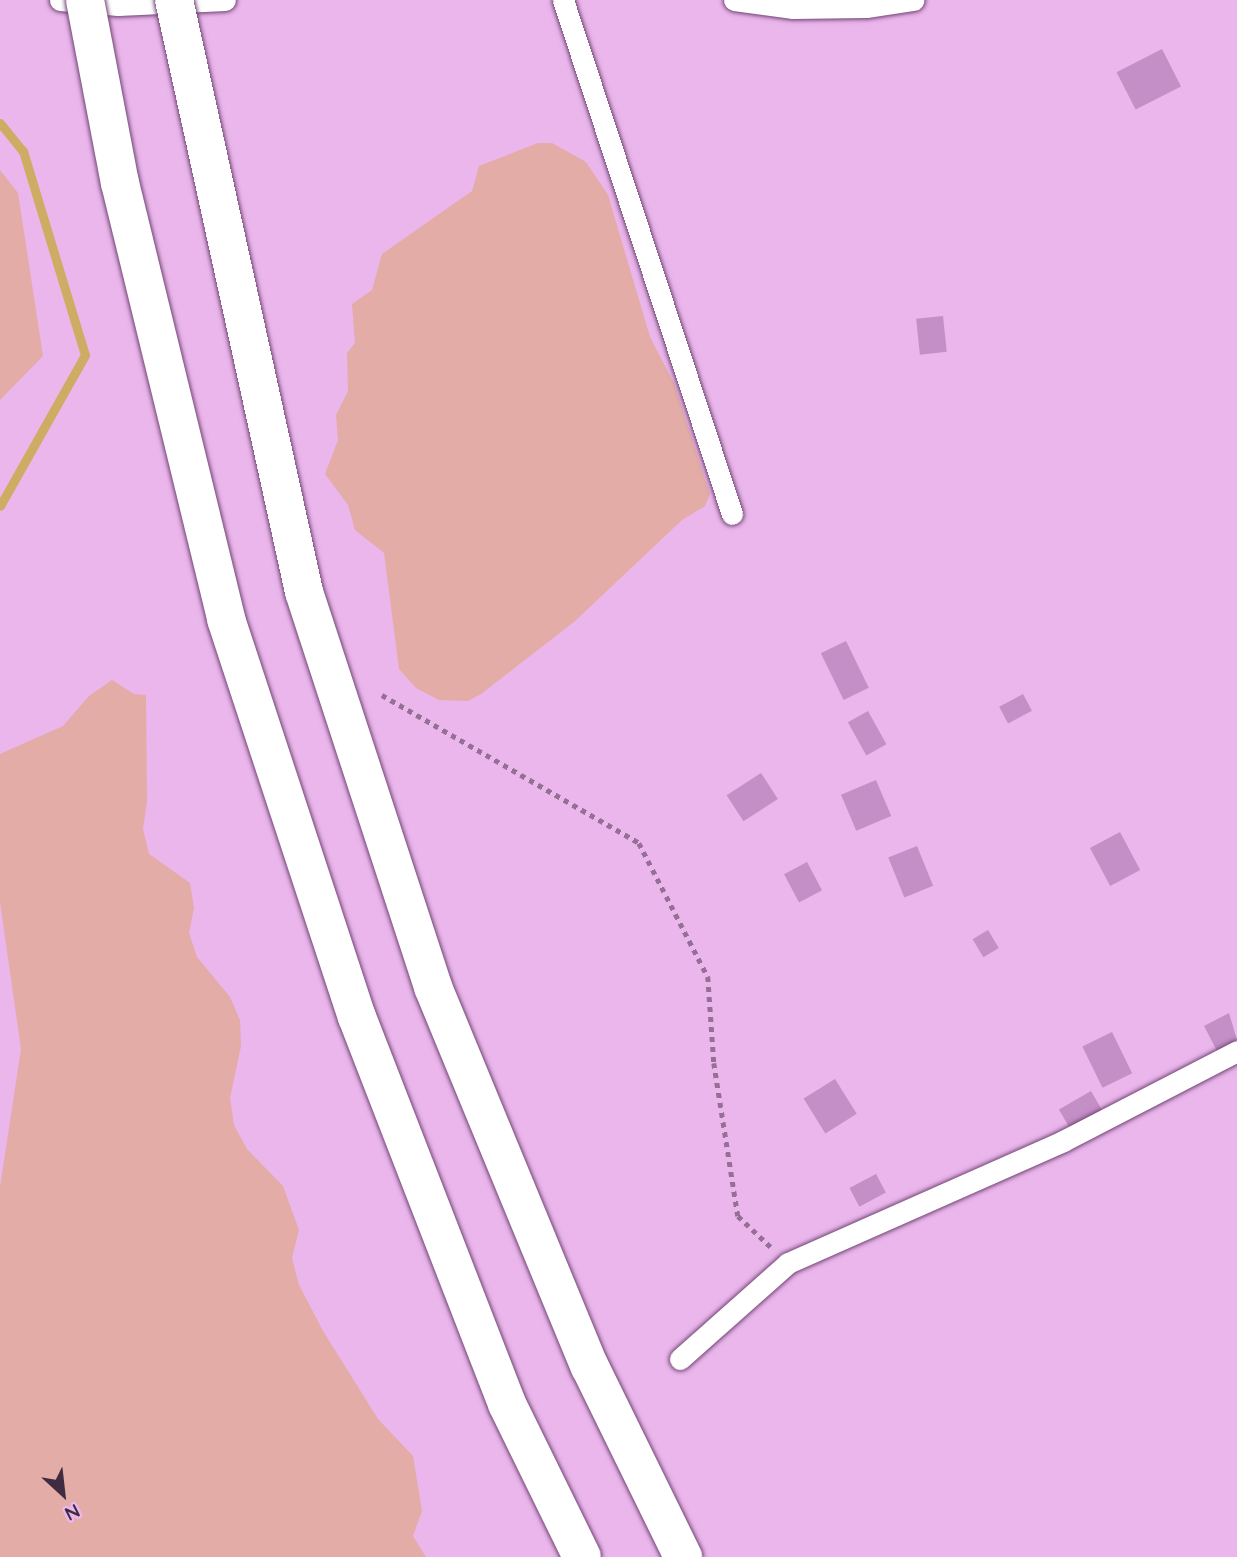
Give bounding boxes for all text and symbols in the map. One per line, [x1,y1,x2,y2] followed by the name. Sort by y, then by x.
[28,1459,98,1529] north arrow
[61,1499,84,1527] text: N

